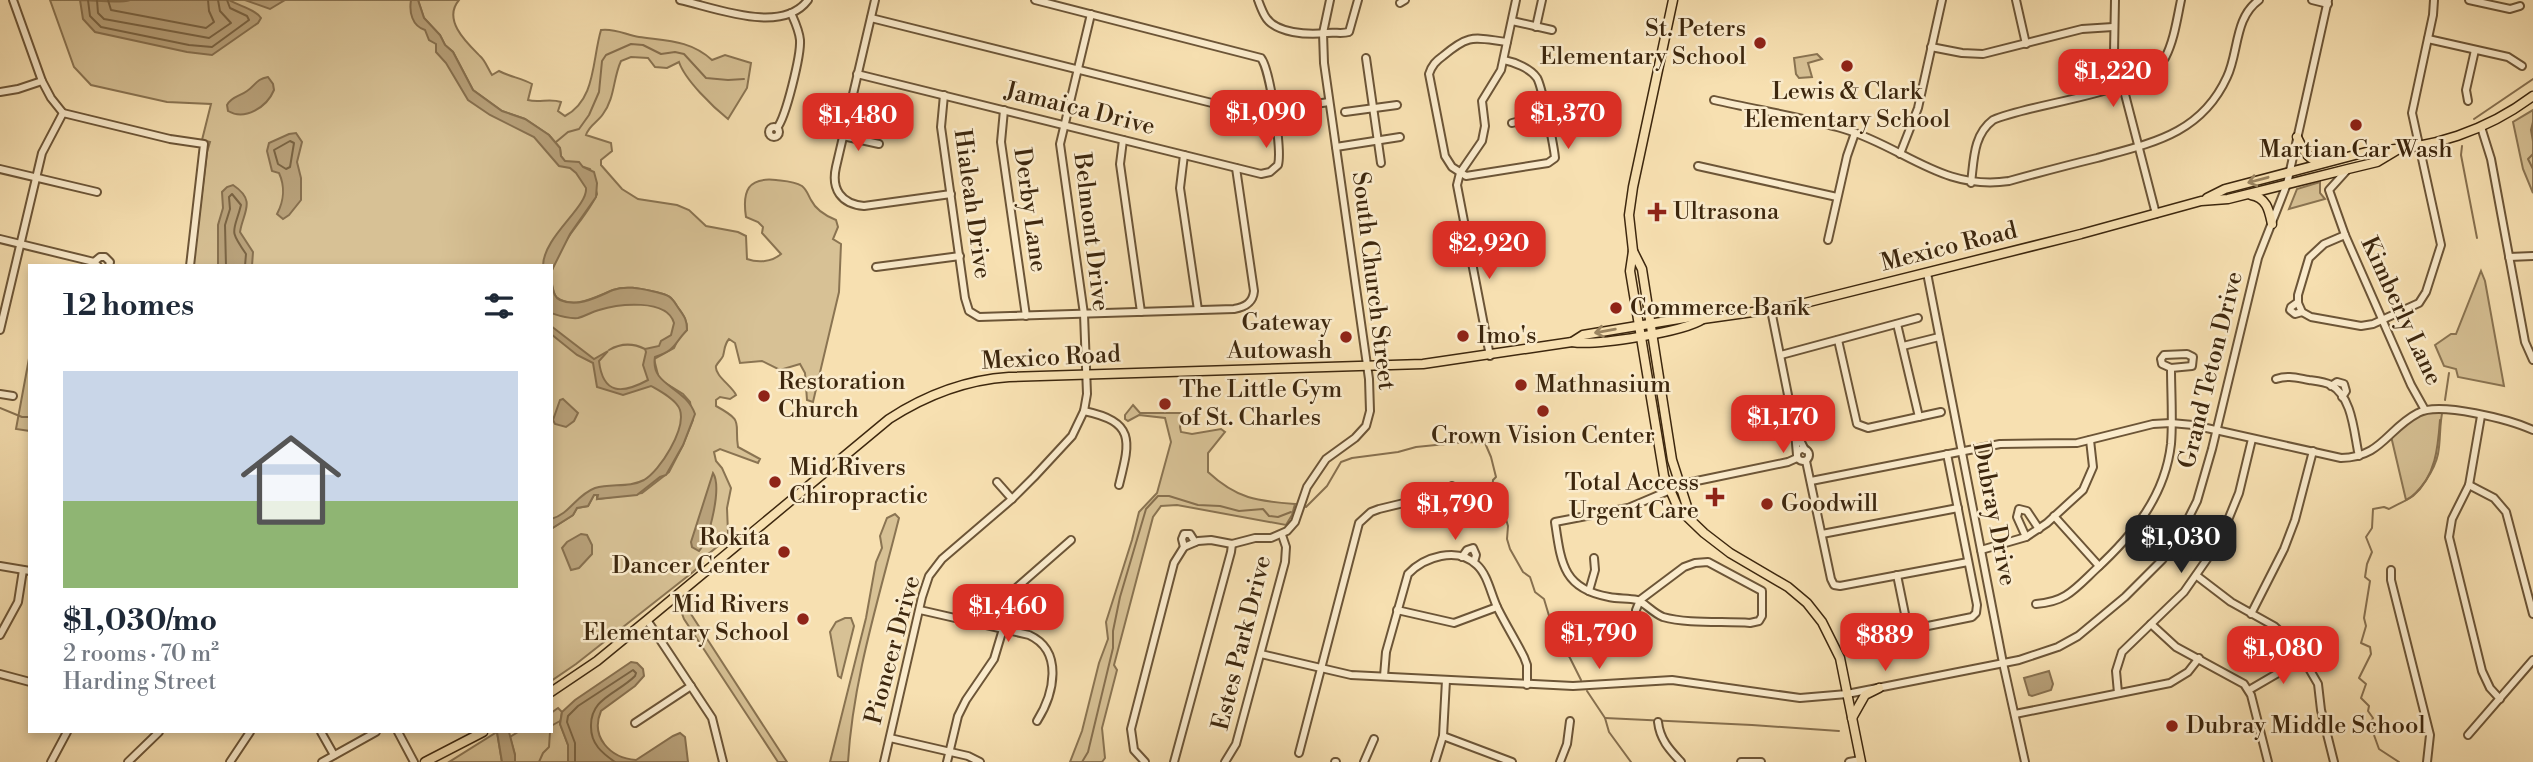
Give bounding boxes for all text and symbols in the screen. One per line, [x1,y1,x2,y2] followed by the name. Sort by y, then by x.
[1540,14,1746,72] place label: St. Peters Elementary School
[1752,35,1768,51] marker: St. Peters Elementary School
[2056,50,2170,109] pin: $1,220
[1839,58,1855,74] marker: Lewis & Clark Elementary School
[2074,58,2152,86] text: $1,220
[1001,76,1158,142] street label: Jamaica Drive
[1744,77,1950,135] place label: Lewis & Clark Elementary School
[1209,90,1323,150] pin: $1,090
[1511,92,1625,151] pin: $1,370
[801,94,915,153] pin: $1,480
[1226,99,1306,127] text: $1,090
[1531,100,1605,128] text: $1,370
[819,102,897,130] text: $1,480
[2348,117,2364,133] marker: Martian Car Wash
[947,127,997,281] street label: Hialeah Drive
[2259,135,2453,165] place label: Martian Car Wash
[1006,146,1054,274] street label: Derby Lane
[1066,150,1116,313] street label: Belmont Drive
[1345,170,1401,392] street label: South Church Street
[2247,174,2269,187] one-way arrow
[1673,197,1780,227] place label: Ultrasona
[1647,202,1667,222] marker: Ultrasona
[1878,215,2021,278] street label: Mexico Road
[1432,222,1546,281] pin: $2,920
[1449,230,1529,258] text: $2,920
[2353,232,2449,390] street label: Kimberly Lane
[2172,268,2250,472] street label: Grand Teton Drive
[63,287,194,325] text: 12 homes
[480,287,518,325] icon: filters
[1630,293,1811,323] place label: Commerce Bank
[1608,300,1624,316] marker: Commerce Bank
[1226,308,1332,366] place label: Gateway Autowash
[1477,321,1537,351] place label: Imo's
[1594,325,1617,338] one-way arrow
[1455,328,1471,344] marker: Imo's
[1338,329,1354,345] marker: Gateway Autowash
[981,339,1122,377] street label: Mexico Road
[778,367,906,425] place label: Restoration Church
[1535,370,1671,400] place label: Mathnasium
[1179,375,1342,433] place label: The Little Gym of St. Charles
[1513,377,1529,393] marker: Mathnasium
[756,388,772,404] marker: Restoration Church
[1157,396,1173,412] marker: The Little Gym of St. Charles
[1726,396,1840,455] pin: $1,170
[1535,403,1551,419] marker: Crown Vision Center
[1747,404,1819,432] text: $1,170
[228,417,354,543] icon: home
[1431,421,1655,451] place label: Crown Vision Center
[1965,440,2023,588] street label: Dubray Drive
[789,453,928,511] place label: Mid Rivers Chiropractic
[1565,468,1699,526] place label: Total Access Urgent Care
[767,474,783,490] marker: Mid Rivers Chiropractic
[1398,482,1512,542] pin: $1,790
[1705,487,1725,507] marker: Total Access Urgent Care
[1781,489,1878,519] place label: Goodwill
[1417,491,1493,519] text: $1,790
[1759,496,1775,512] marker: Goodwill
[2124,516,2238,575] pin: $1,030
[612,523,771,581] place label: Rokita Dancer Center
[2141,524,2221,552] text: $1,030
[776,544,792,560] marker: Rokita Dancer Center
[1206,552,1278,734] street label: Estes Park Drive
[859,572,927,728] street label: Pioneer Drive
[951,584,1065,644] pin: $1,460
[583,590,789,648] place label: Mid Rivers Elementary School
[969,593,1047,621] text: $1,460
[63,602,217,640] text: $1,030/mo
[795,611,811,627] marker: Mid Rivers Elementary School
[1542,612,1656,671] pin: $1,790
[1844,614,1926,673] pin: $889
[1561,620,1637,648] text: $1,790
[1856,622,1914,650] text: $889
[2226,626,2340,686] pin: $1,080
[2243,635,2323,663] text: $1,080
[63,640,219,668] text: 2 rooms · 70 m²
[63,668,216,696] text: Harding Street
[2186,711,2426,741] place label: Dubray Middle School
[2164,718,2180,734] marker: Dubray Middle School

